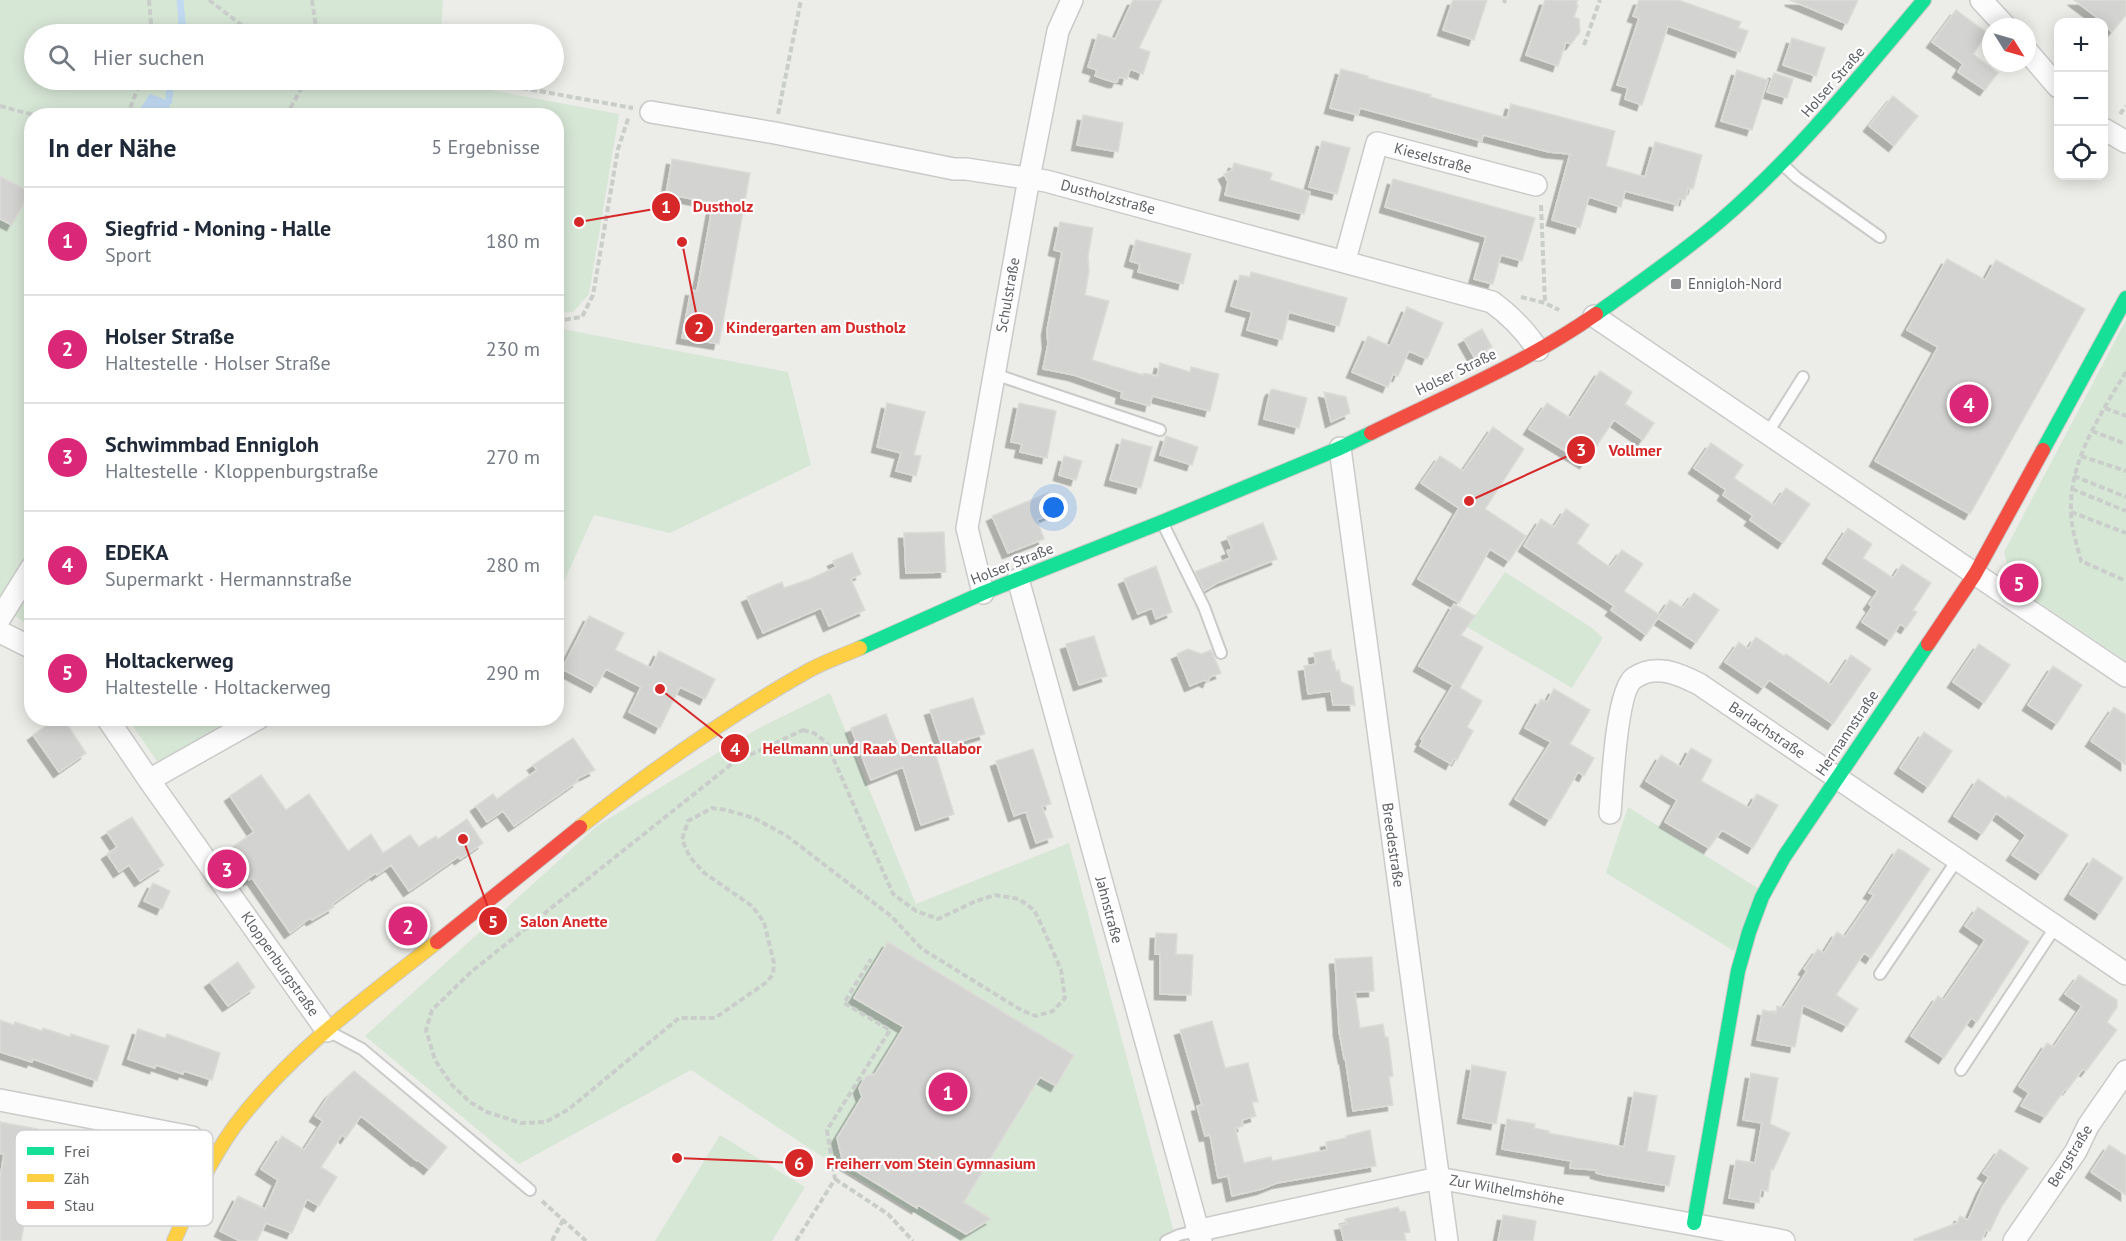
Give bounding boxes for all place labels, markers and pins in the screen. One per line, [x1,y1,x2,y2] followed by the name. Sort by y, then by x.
[651,190,765,224] callout: Dustholz
[1688,274,1782,293] place label: Ennigloh-Nord
[1669,277,1683,291] marker: Ennigloh-Nord
[684,311,918,345] callout: Kindergarten am Dustholz
[1950,382,1988,426] pin: 4
[1566,433,1673,467] callout: Vollmer
[2000,560,2038,606] pin: 5
[720,731,994,765] callout: Hellmann und Raab Dentallabor
[208,846,246,892] pin: 3
[388,904,428,948] pin: 2
[478,904,620,938] callout: Salon Anette
[928,1070,968,1114] pin: 1
[784,1146,1048,1180] callout: Freiherr vom Stein Gymnasium

